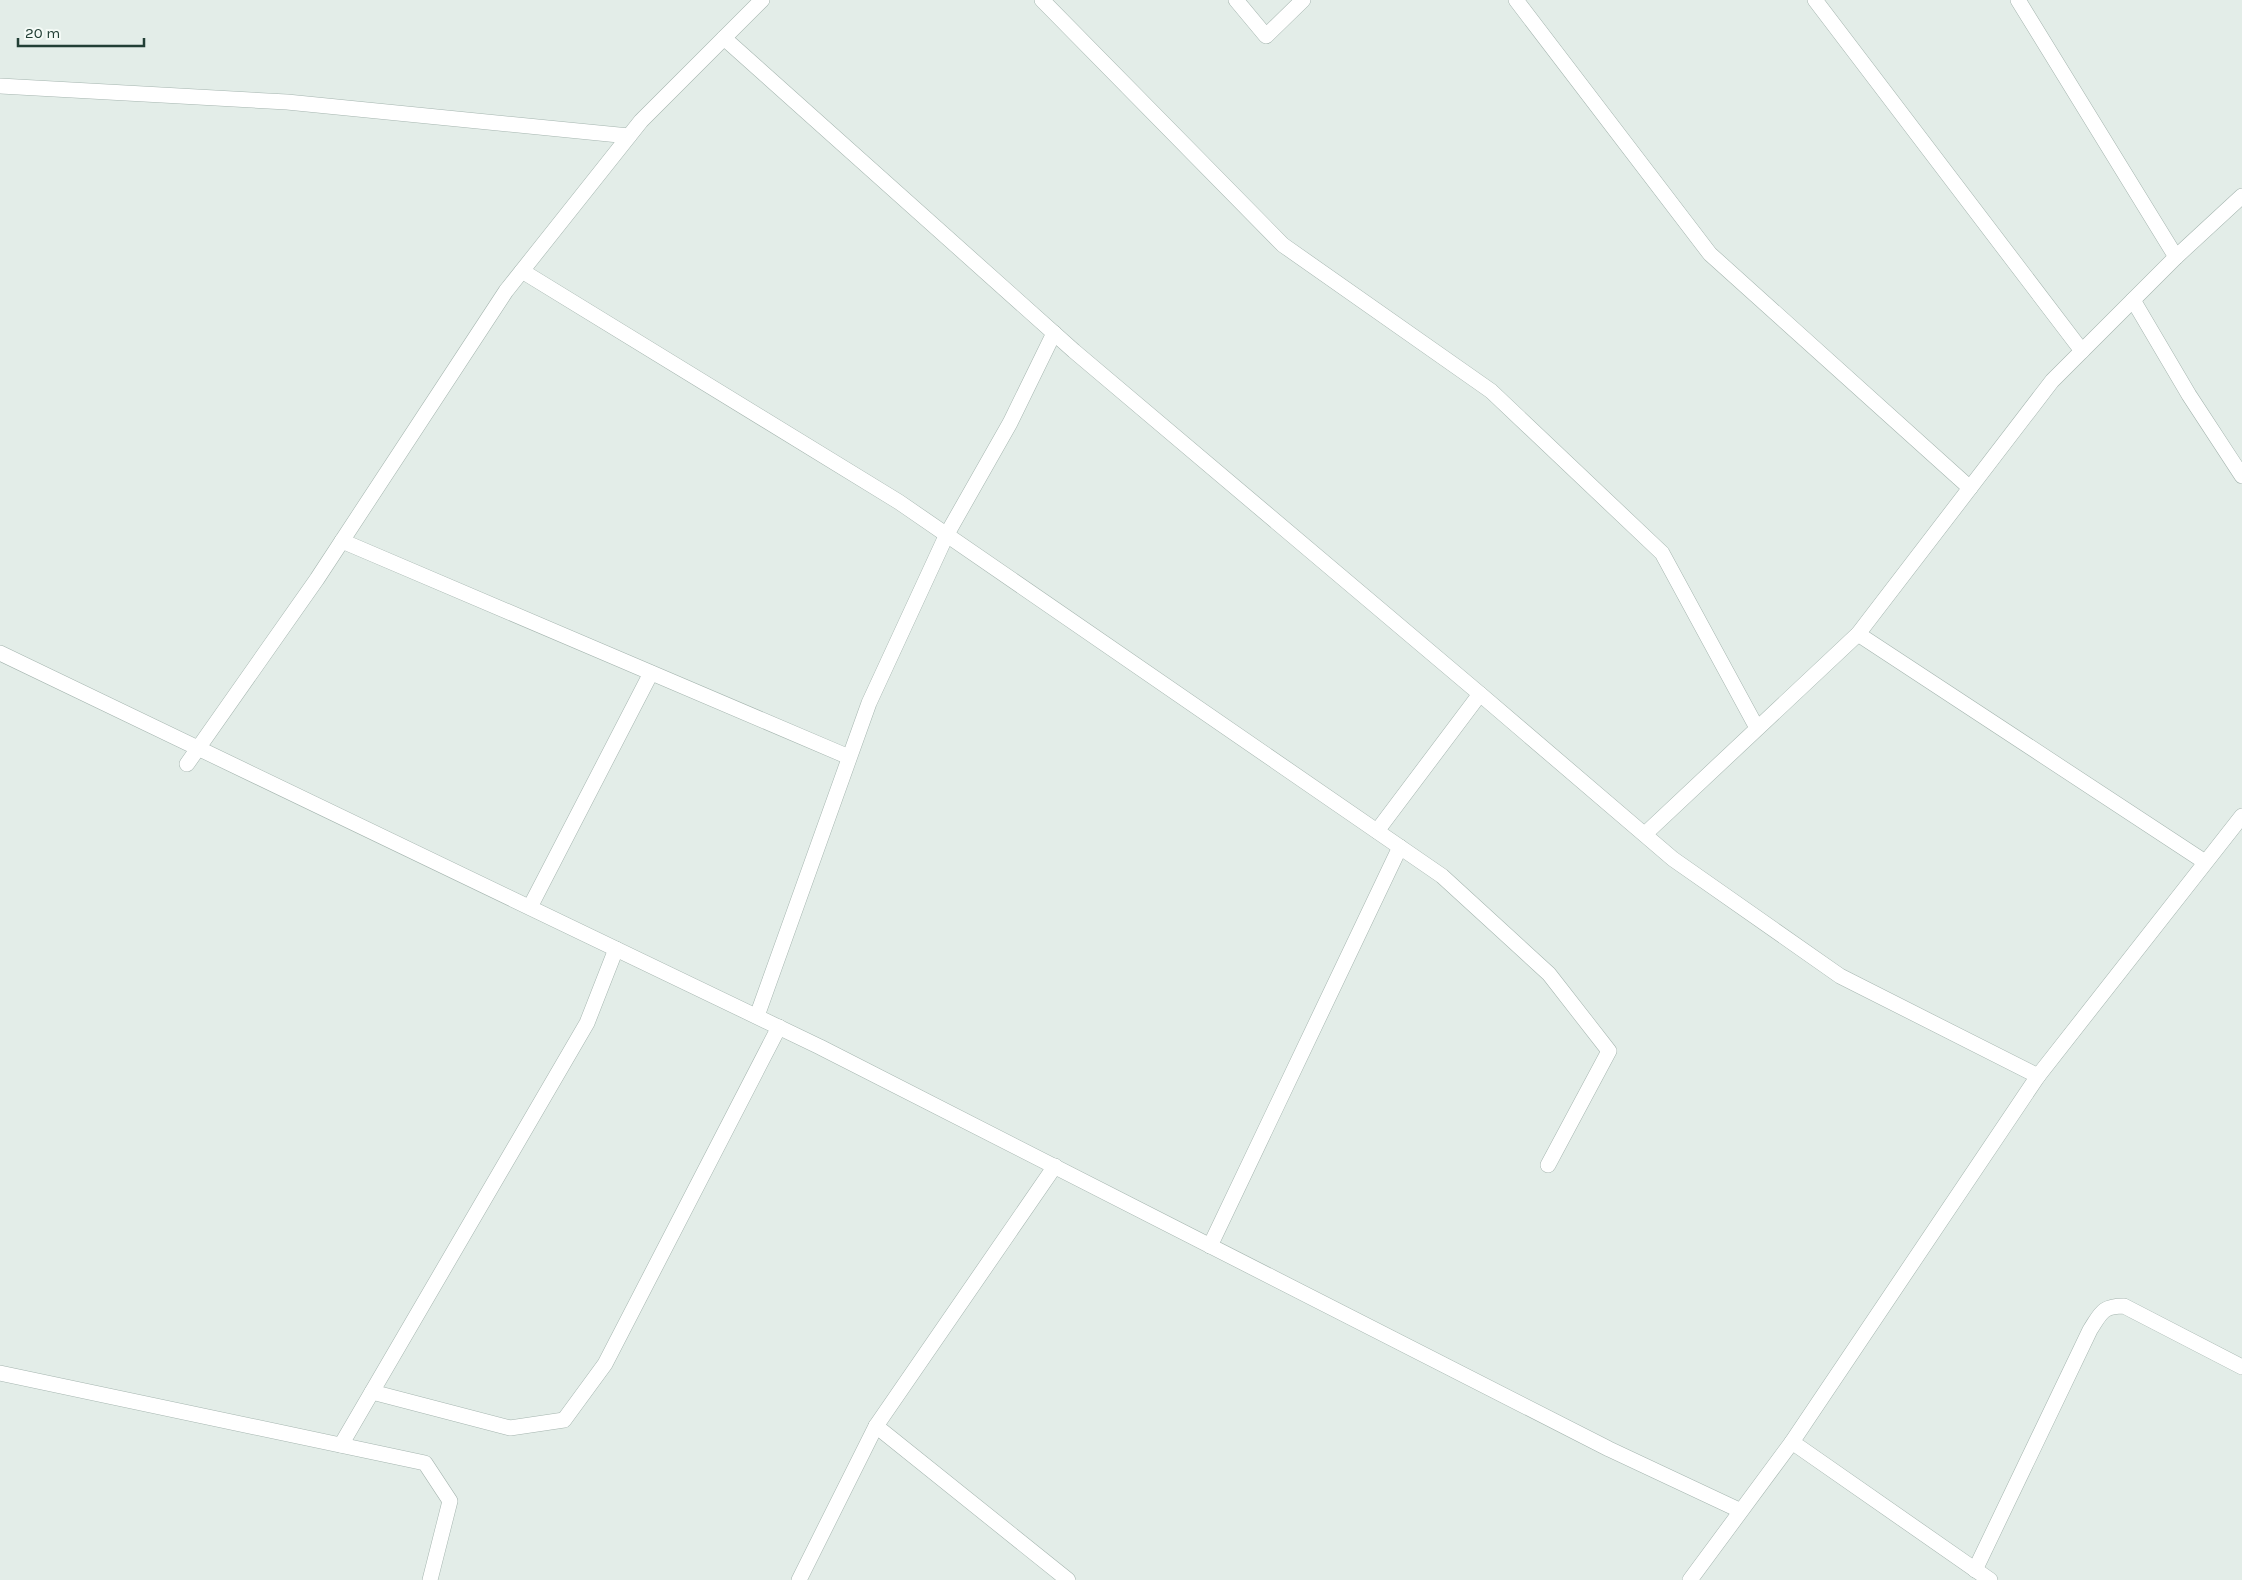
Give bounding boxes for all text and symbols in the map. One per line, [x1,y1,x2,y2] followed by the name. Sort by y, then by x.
[18,15,144,47] scale bar
[25,24,60,42] text: 20 m

